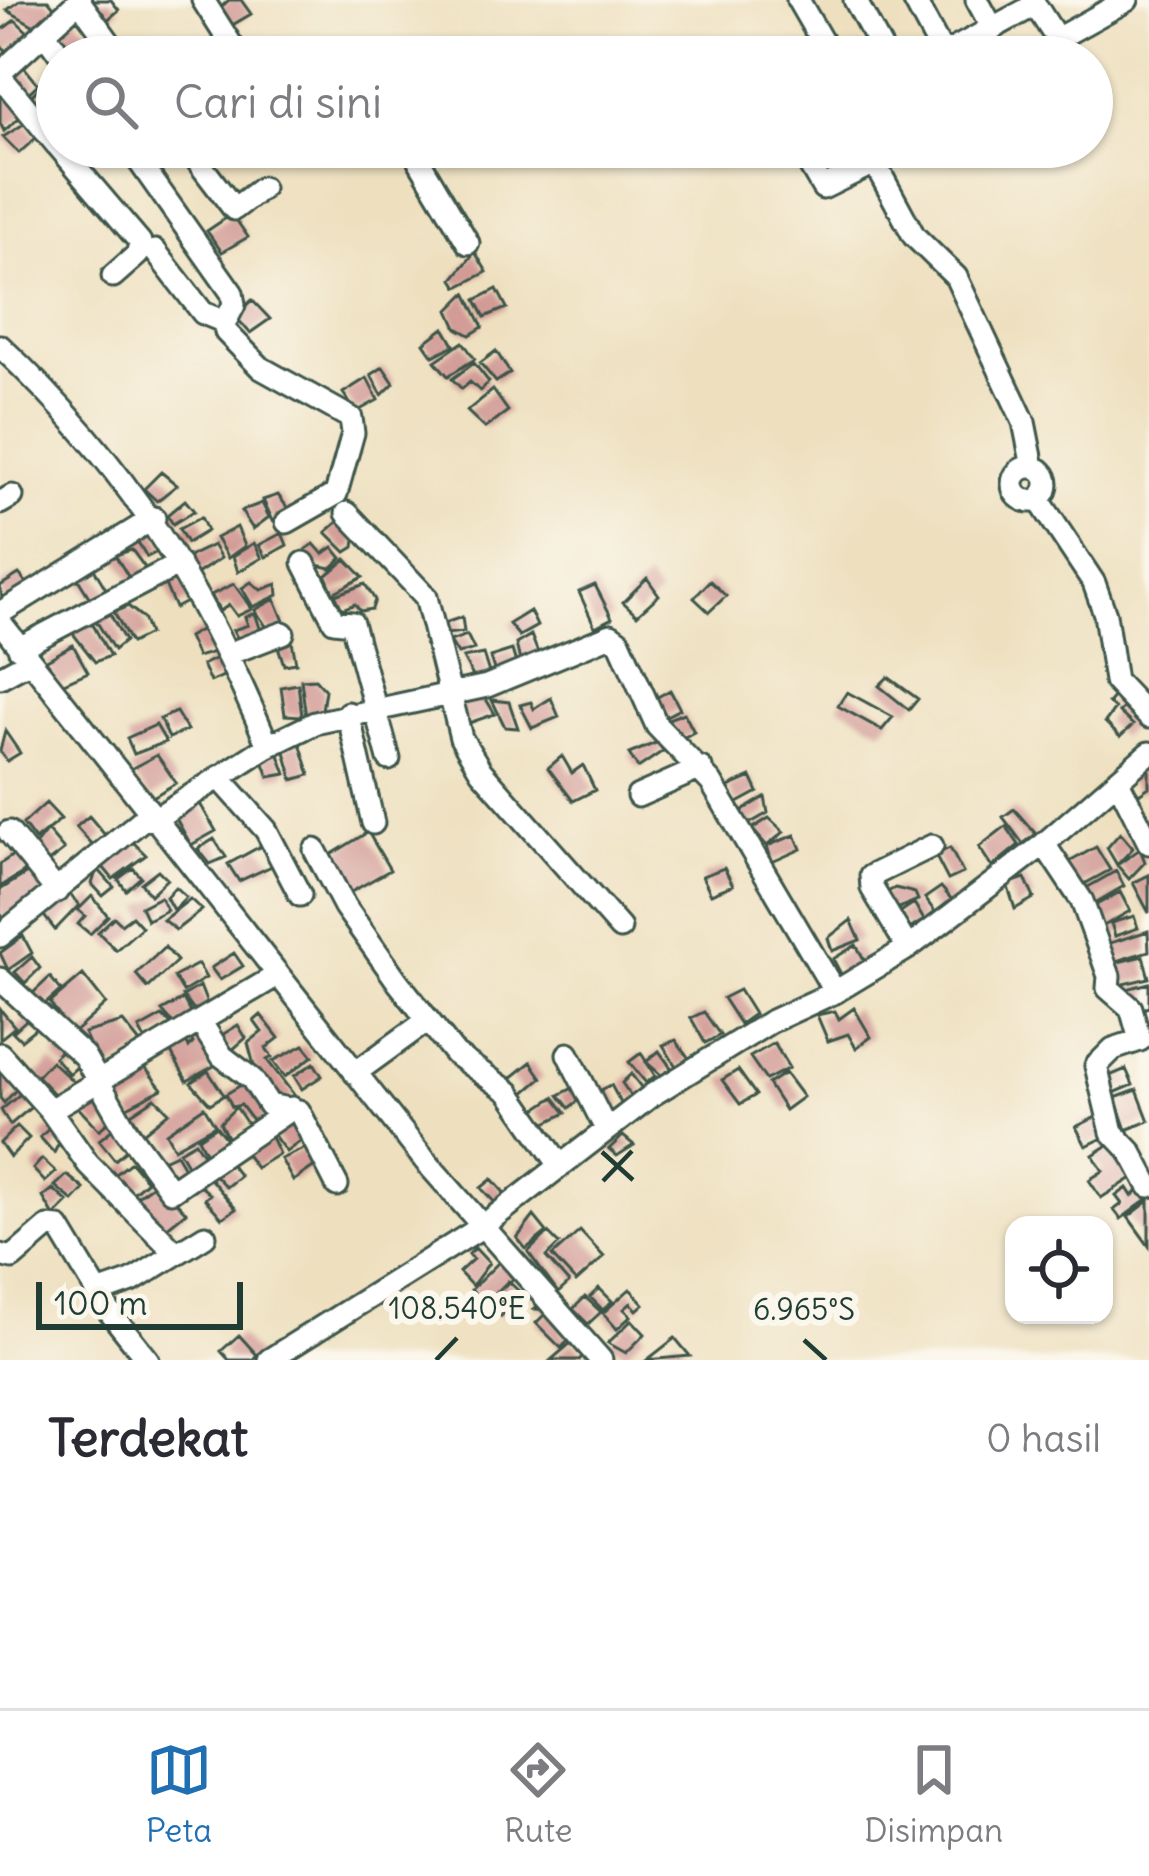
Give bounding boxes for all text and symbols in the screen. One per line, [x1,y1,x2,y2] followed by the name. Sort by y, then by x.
[36,36,1113,168] search box
[78,69,144,135] icon: search
[174,74,382,130] text: Cari di sini
[1005,1216,1113,1324] map controls
[1005,1216,1113,1324] button: locate
[36,1276,243,1329] scale bar
[54,1282,147,1324] text: 100 m
[388,1289,526,1327] text: 108.540°E
[753,1290,855,1328] text: 6.965°S
[48,1406,248,1470] text: Terdekat
[986,1414,1101,1463] text: 0 hasil
[146,1737,212,1851] tab: Peta
[504,1737,573,1851] tab: Rute
[864,1737,1003,1851] tab: Disimpan

